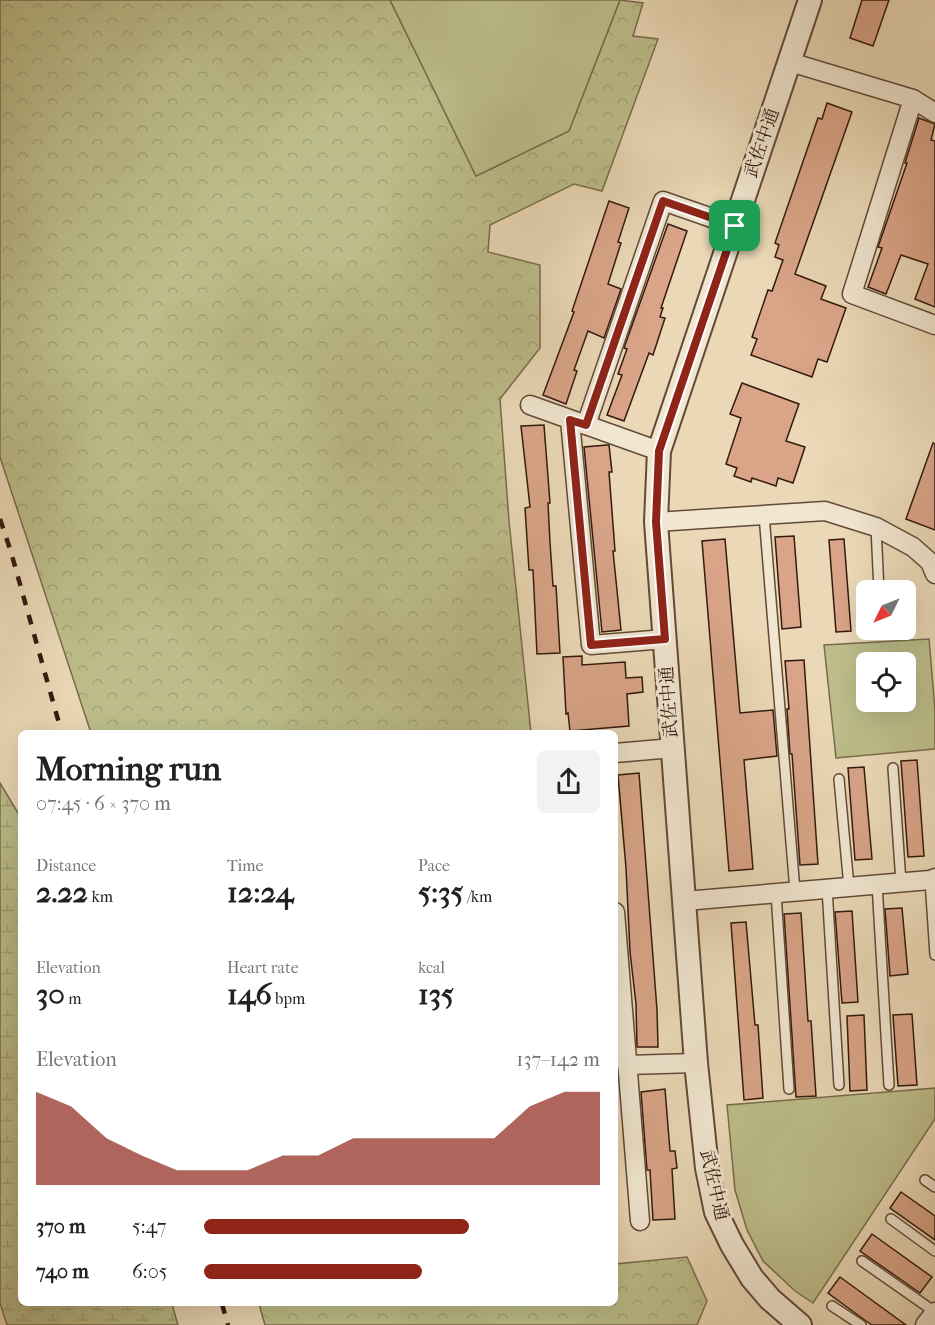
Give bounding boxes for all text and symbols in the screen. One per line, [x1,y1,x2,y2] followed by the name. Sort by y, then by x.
[740,106,784,180] street label: 武佐中通
[709,200,760,251] pin
[718,209,751,242] icon: arrive
[856,580,916,640] north arrow
[856,580,916,712] map controls
[856,652,916,712] button: locate
[656,665,682,739] street label: 武佐中通
[36,750,221,789] text: Morning run
[537,750,600,813] button: share
[36,792,171,815] text: 07:45 · 6 × 370 m
[36,856,96,875] text: Distance
[227,856,263,875] text: Time
[418,856,450,875] text: Pace
[36,875,88,910] text: 2.22
[227,875,294,910] text: 12:24
[418,875,464,910] text: 5:35
[88,887,113,906] text: km
[464,887,492,906] text: /km
[36,958,101,977] text: Elevation
[227,958,299,977] text: Heart rate
[418,958,445,977] text: kcal
[36,977,65,1012] text: 30
[227,977,272,1012] text: 146
[418,977,454,1012] text: 135
[65,989,82,1008] text: m
[272,989,305,1008] text: bpm
[36,1048,117,1071] text: Elevation
[516,1048,600,1071] text: 137–142 m
[696,1148,732,1222] street label: 武佐中通
[36,1215,86,1238] text: 370 m
[132,1215,166,1238] text: 5:47
[36,1260,89,1283] text: 740 m
[132,1260,167,1283] text: 6:05

